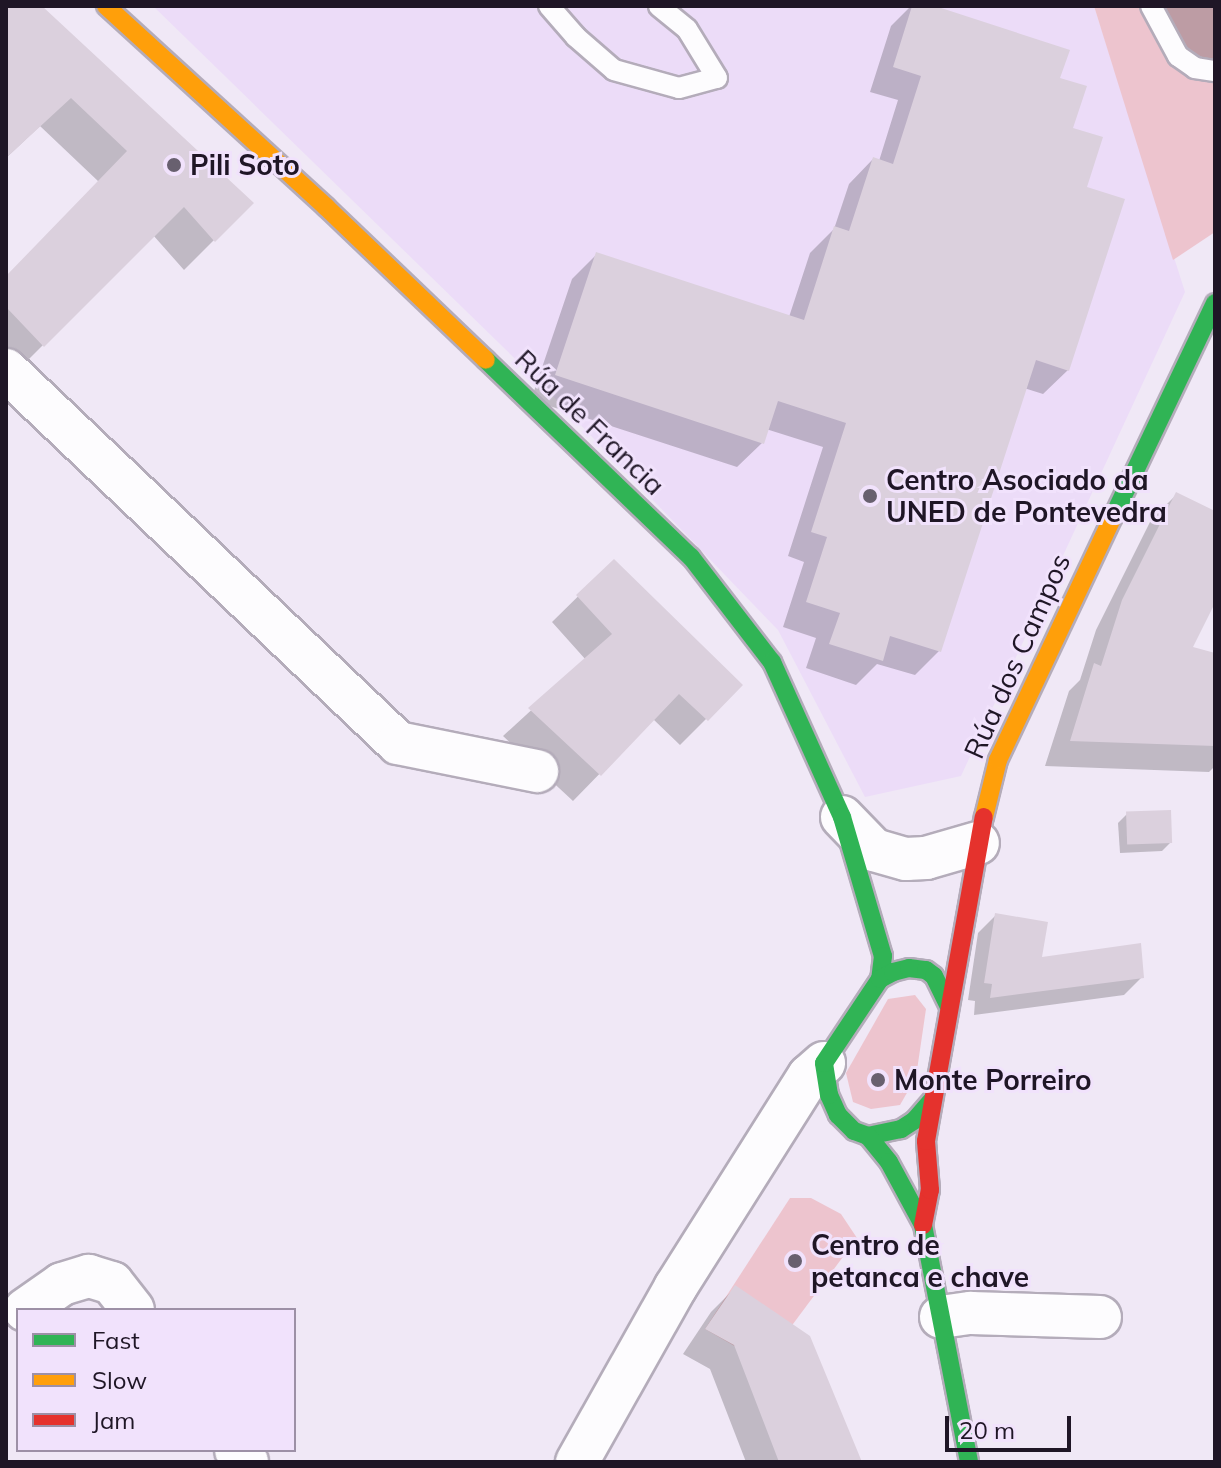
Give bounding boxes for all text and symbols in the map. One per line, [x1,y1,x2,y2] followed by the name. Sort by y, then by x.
[190,148,300,182] place label: Pili Soto
[165,156,183,174] marker: Pili Soto
[508,342,672,502] street label: Rúa de Francia
[886,463,1167,529] place label: Centro Asociado da UNED de Pontevedra
[861,487,879,505] marker: Centro Asociado da UNED de Pontevedra
[957,549,1077,763] street label: Rúa dos Campos
[894,1063,1092,1097] place label: Monte Porreiro
[869,1071,887,1089] marker: Monte Porreiro
[811,1228,1029,1294] place label: Centro de petanca e chave
[786,1252,804,1270] marker: Centro de petanca e chave
[16,1308,296,1452] legend
[92,1325,140,1355] text: Fast
[92,1365,147,1395] text: Slow
[949,1400,1075,1450] scale bar
[92,1405,135,1435] text: Jam
[959,1415,1015,1445] text: 20 m

